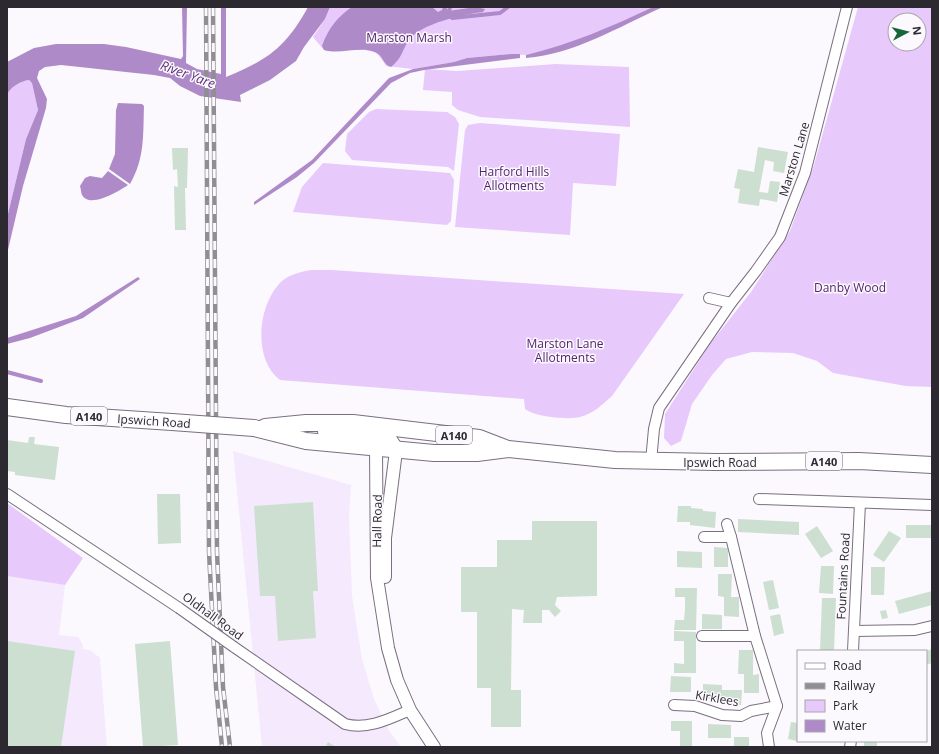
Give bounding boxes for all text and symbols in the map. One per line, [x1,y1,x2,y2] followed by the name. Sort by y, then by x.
[887,12,927,52] north arrow
[909,25,925,36] text: N
[366,29,452,46] park label: Marston Marsh
[158,56,218,92] water label: River Yare
[775,119,813,198] street label: Marston Lane
[479,163,550,194] park label: Harford Hills Allotments
[814,279,886,296] park label: Danby Wood
[526,335,604,366] park label: Marston Lane Allotments
[71,407,107,425] road number: A140
[117,410,191,432] street label: Ipswich Road
[436,426,472,444] road number: A140
[806,452,842,470] road number: A140
[683,454,757,471] street label: Ipswich Road
[368,494,386,548] street label: Hall Road
[832,532,854,620] street label: Fountains Road
[179,588,247,644] street label: Oldhall Road
[797,650,927,742] legend
[833,657,862,674] text: Road
[833,677,876,694] text: Railway
[694,686,740,710] street label: Kirklees
[833,697,859,714] text: Park
[833,717,867,734] text: Water

